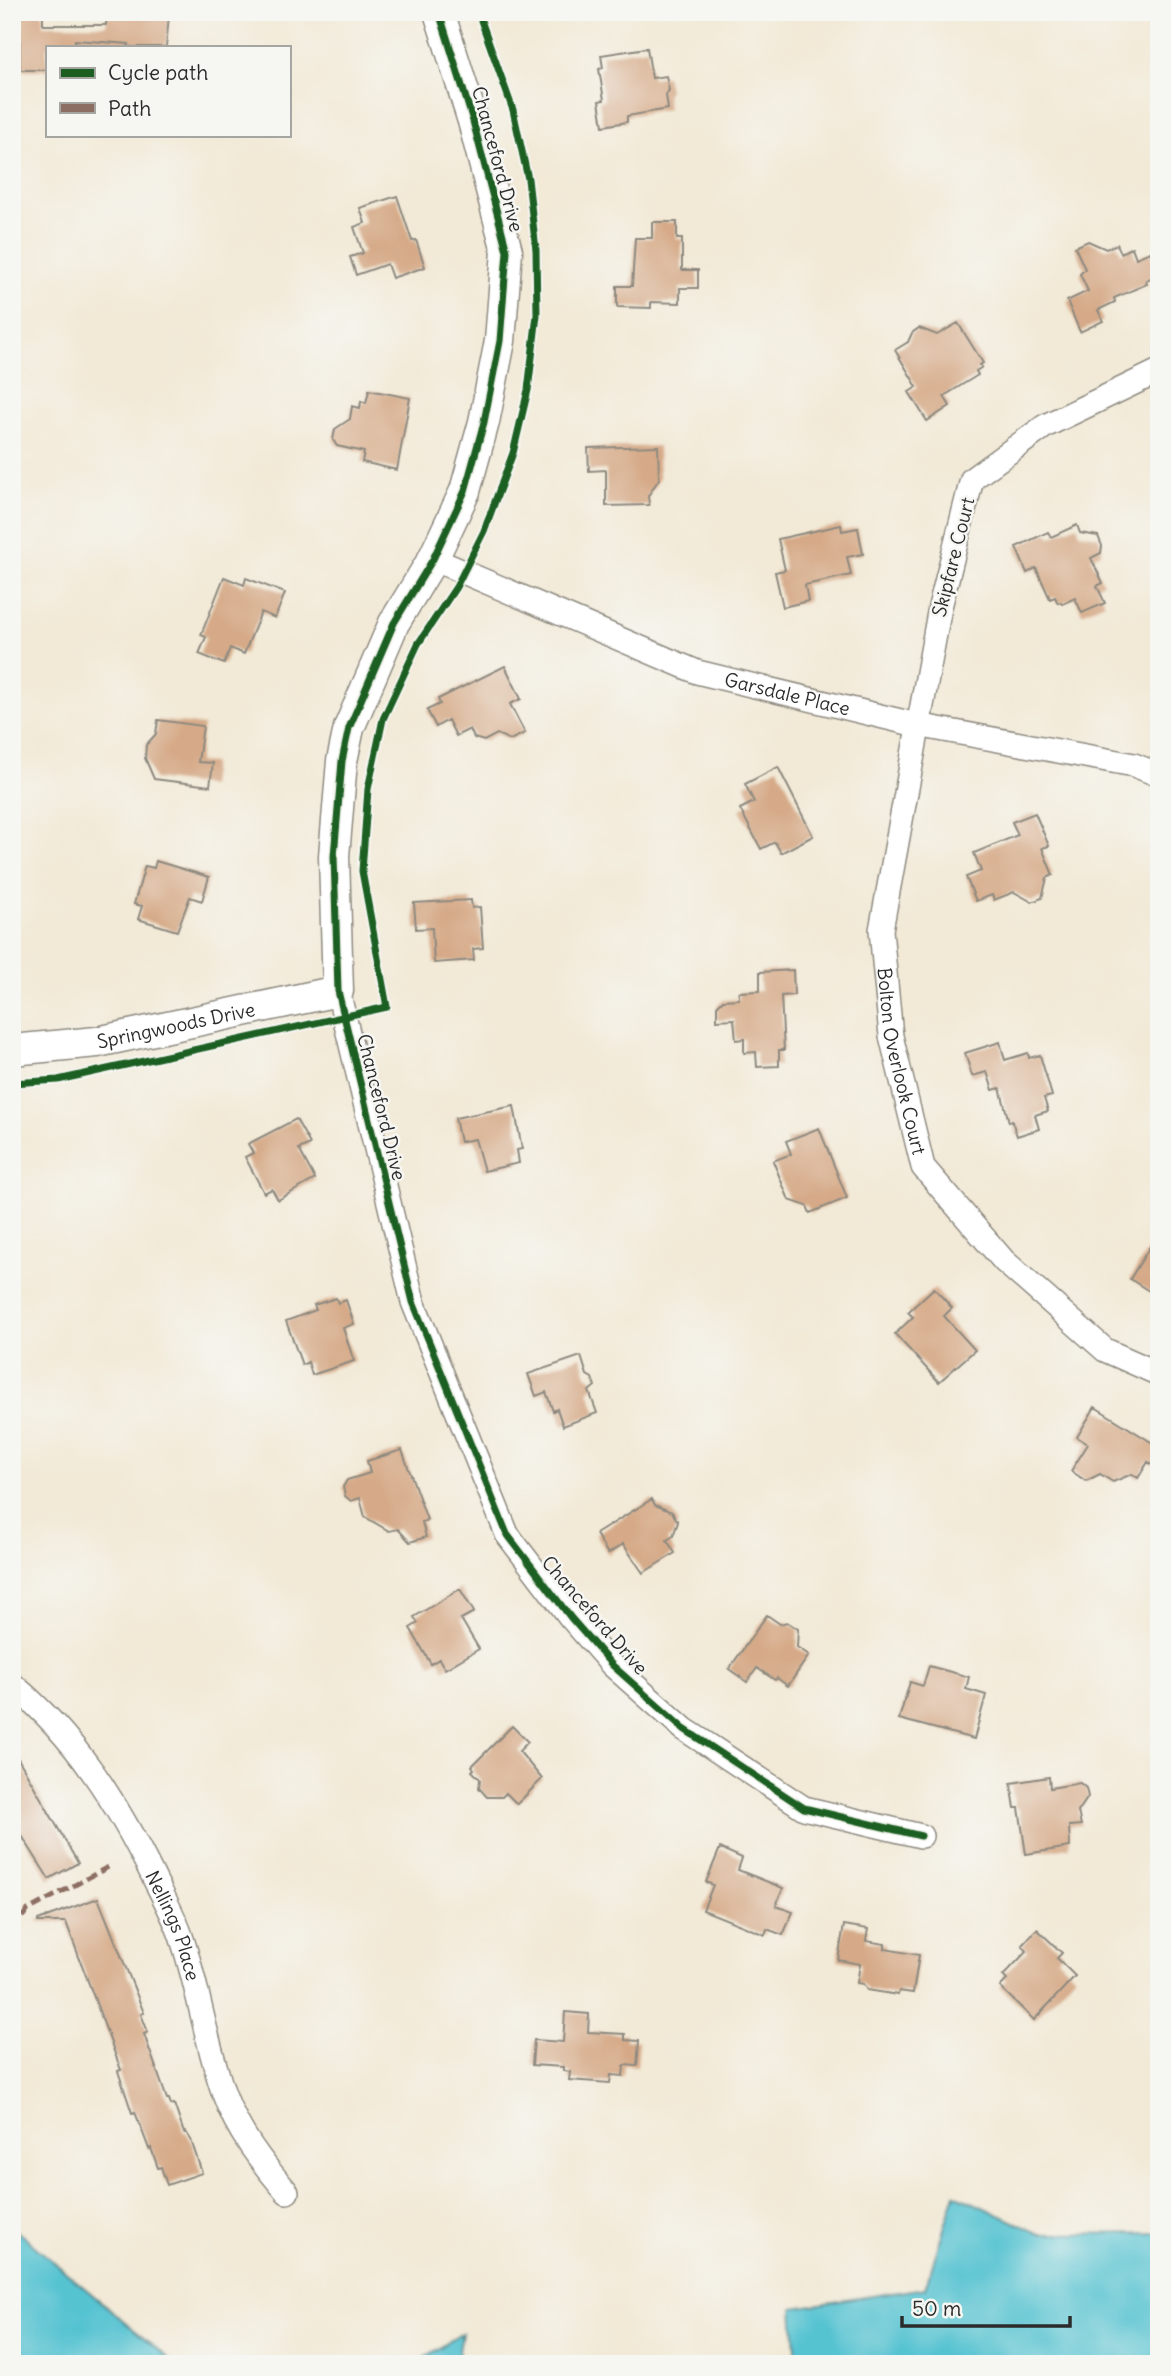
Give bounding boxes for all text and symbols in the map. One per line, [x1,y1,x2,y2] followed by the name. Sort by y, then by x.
[46,46,290,136] legend
[108,59,208,86] text: Cycle path
[467,84,529,234] street label: Chanceford Drive
[108,95,151,122] text: Path
[927,495,979,619] street label: Skipfare Court
[722,667,852,720] street label: Garsdale Place
[873,967,931,1157] street label: Bolton Overlook Court
[95,997,257,1054] street label: Springwoods Drive
[352,1031,412,1183] street label: Chanceford Drive
[537,1551,653,1679] street label: Chanceford Drive
[140,1867,205,1983] street label: Nellings Place
[902,2285,1070,2329] scale bar
[912,2295,961,2322] text: 50 m

